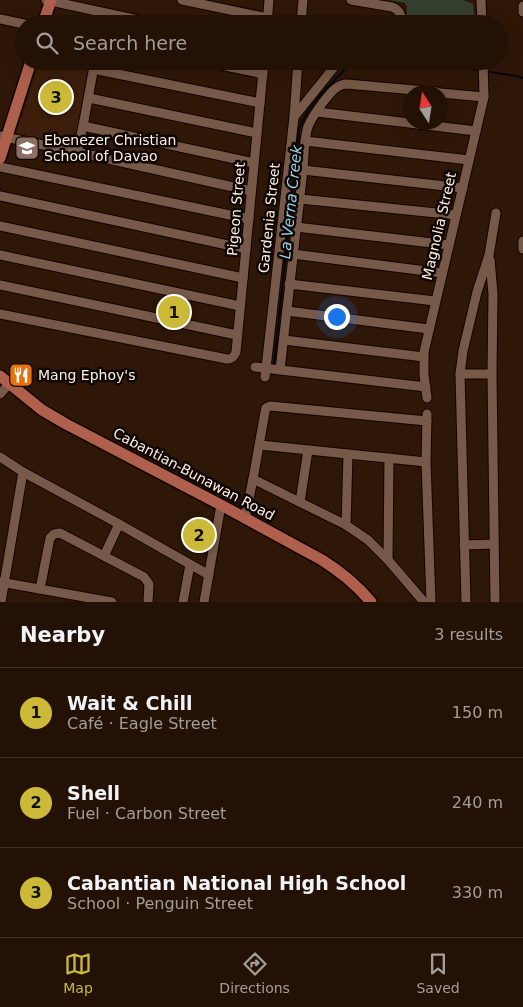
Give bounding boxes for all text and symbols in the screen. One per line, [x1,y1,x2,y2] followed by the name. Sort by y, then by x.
[15,15,508,70] search box
[33,29,61,57] icon: search
[73,32,187,54] text: Search here
[40,78,72,116] pin: 3
[403,85,448,130] north arrow
[44,132,176,164] place label: Ebenezer Christian School of Davao
[14,135,40,161] school or university icon: Ebenezer Christian School of Davao
[276,143,306,260] water label: La Verna Creek
[224,161,248,256] street label: Pigeon Street
[255,162,283,274] street label: Gardenia Street
[419,170,459,282] street label: Magnolia Street
[158,293,190,331] pin: 1
[324,304,350,330] your location
[8,362,34,388] restaurant icon: Mang Ephoy's
[38,367,135,383] place label: Mang Ephoy's
[111,425,277,523] street label: Cabantian-Bunawan Road
[183,516,215,554] pin: 2
[20,623,105,647] text: Nearby
[434,625,503,644] text: 3 results
[67,692,193,714] text: Wait & Chill
[30,703,42,722] text: 1
[452,703,503,722] text: 150 m
[67,714,217,733] text: Café · Eagle Street
[67,782,120,804] text: Shell
[30,793,42,812] text: 2
[452,793,503,812] text: 240 m
[67,804,226,823] text: Fuel · Carbon Street
[67,872,406,894] text: Cabantian National High School
[30,883,42,902] text: 3
[452,883,503,902] text: 330 m
[67,894,253,913] text: School · Penguin Street
[63,950,93,996] tab: Map
[219,950,290,996] tab: Directions
[416,950,460,996] tab: Saved

